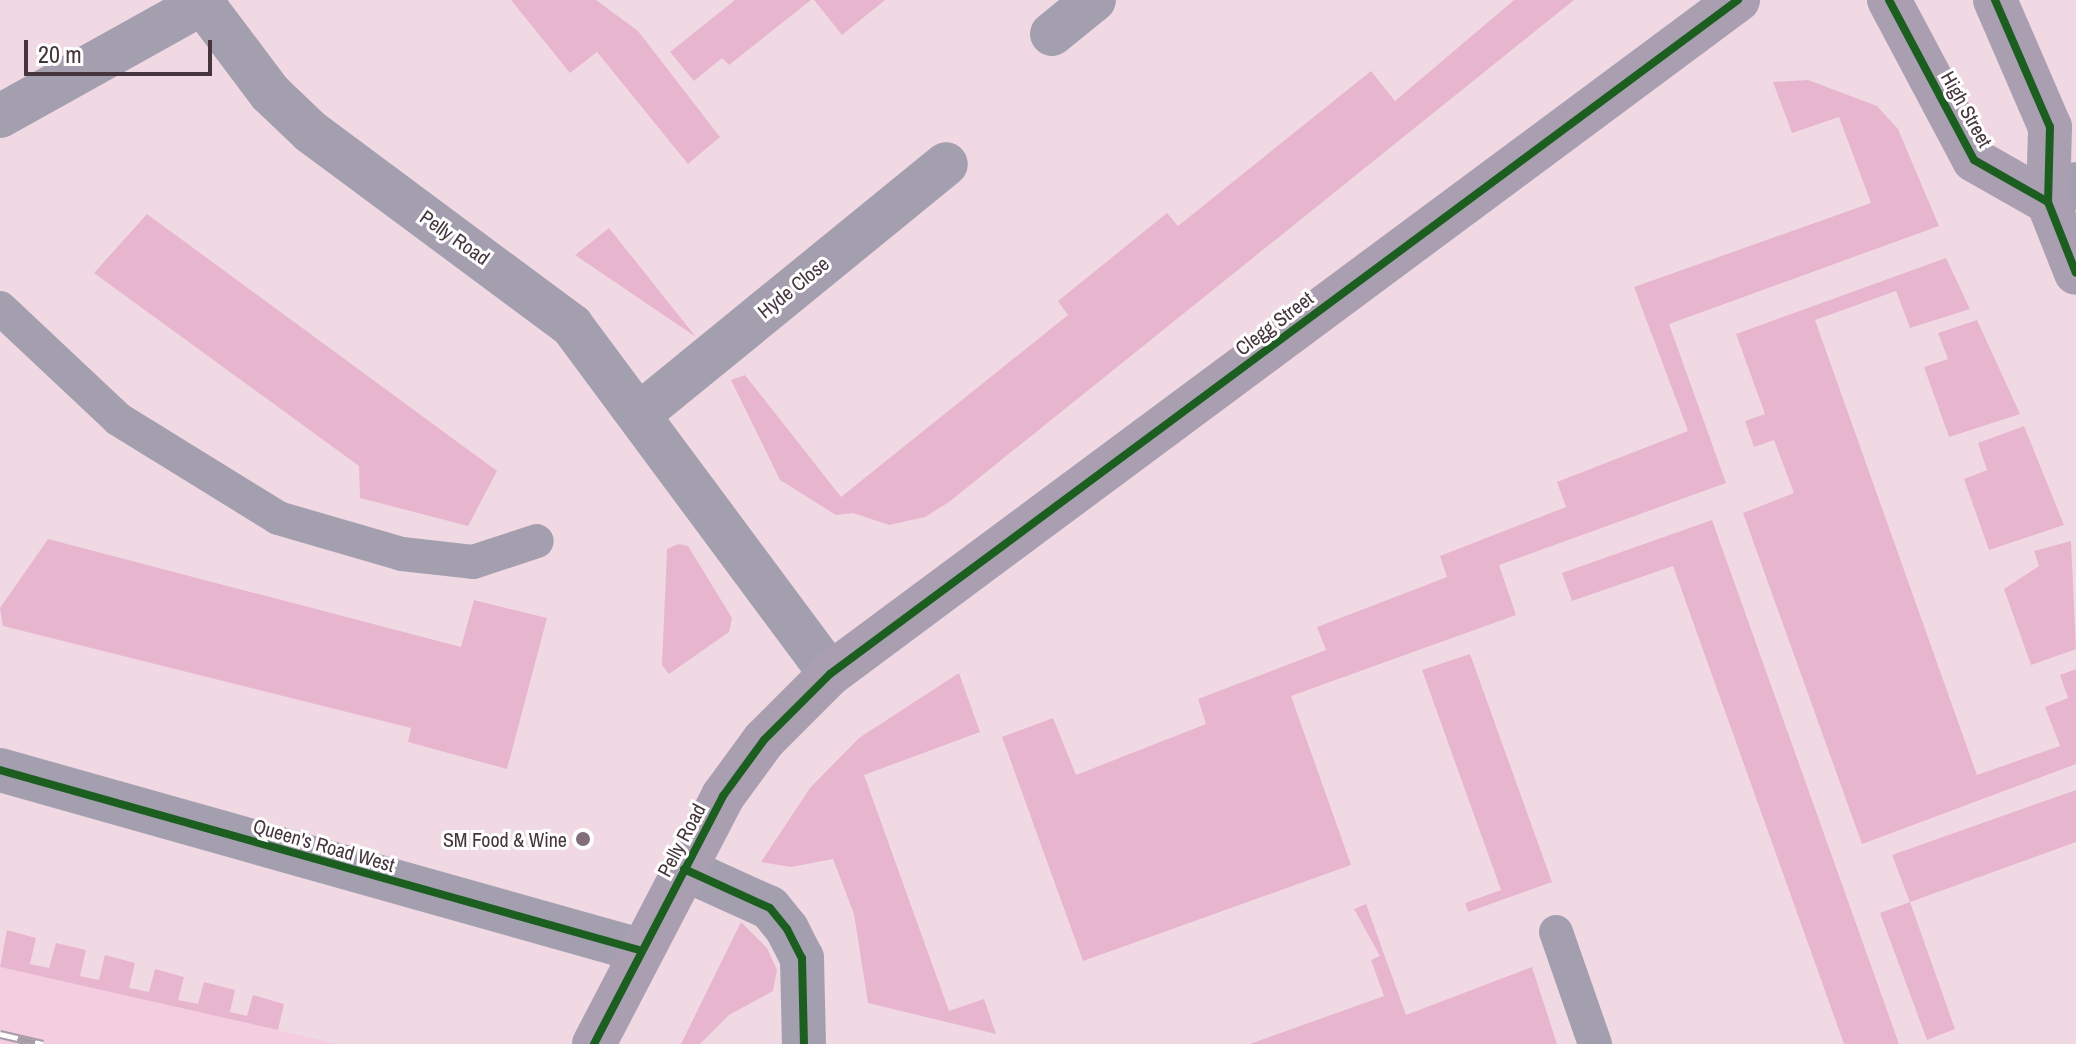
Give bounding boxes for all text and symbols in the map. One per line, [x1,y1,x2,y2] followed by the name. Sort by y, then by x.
[28,24,216,74] scale bar
[38,38,82,70] text: 20 m
[1936,67,1998,151] street label: High Street
[416,204,494,270] street label: Pelly Road
[753,251,833,323] street label: Hyde Close
[1230,286,1318,360] street label: Clegg Street
[652,799,710,881] street label: Pelly Road
[251,813,397,877] street label: Queen's Road West
[443,827,567,851] place label: SM Food & Wine
[574,830,592,848] marker: SM Food & Wine

